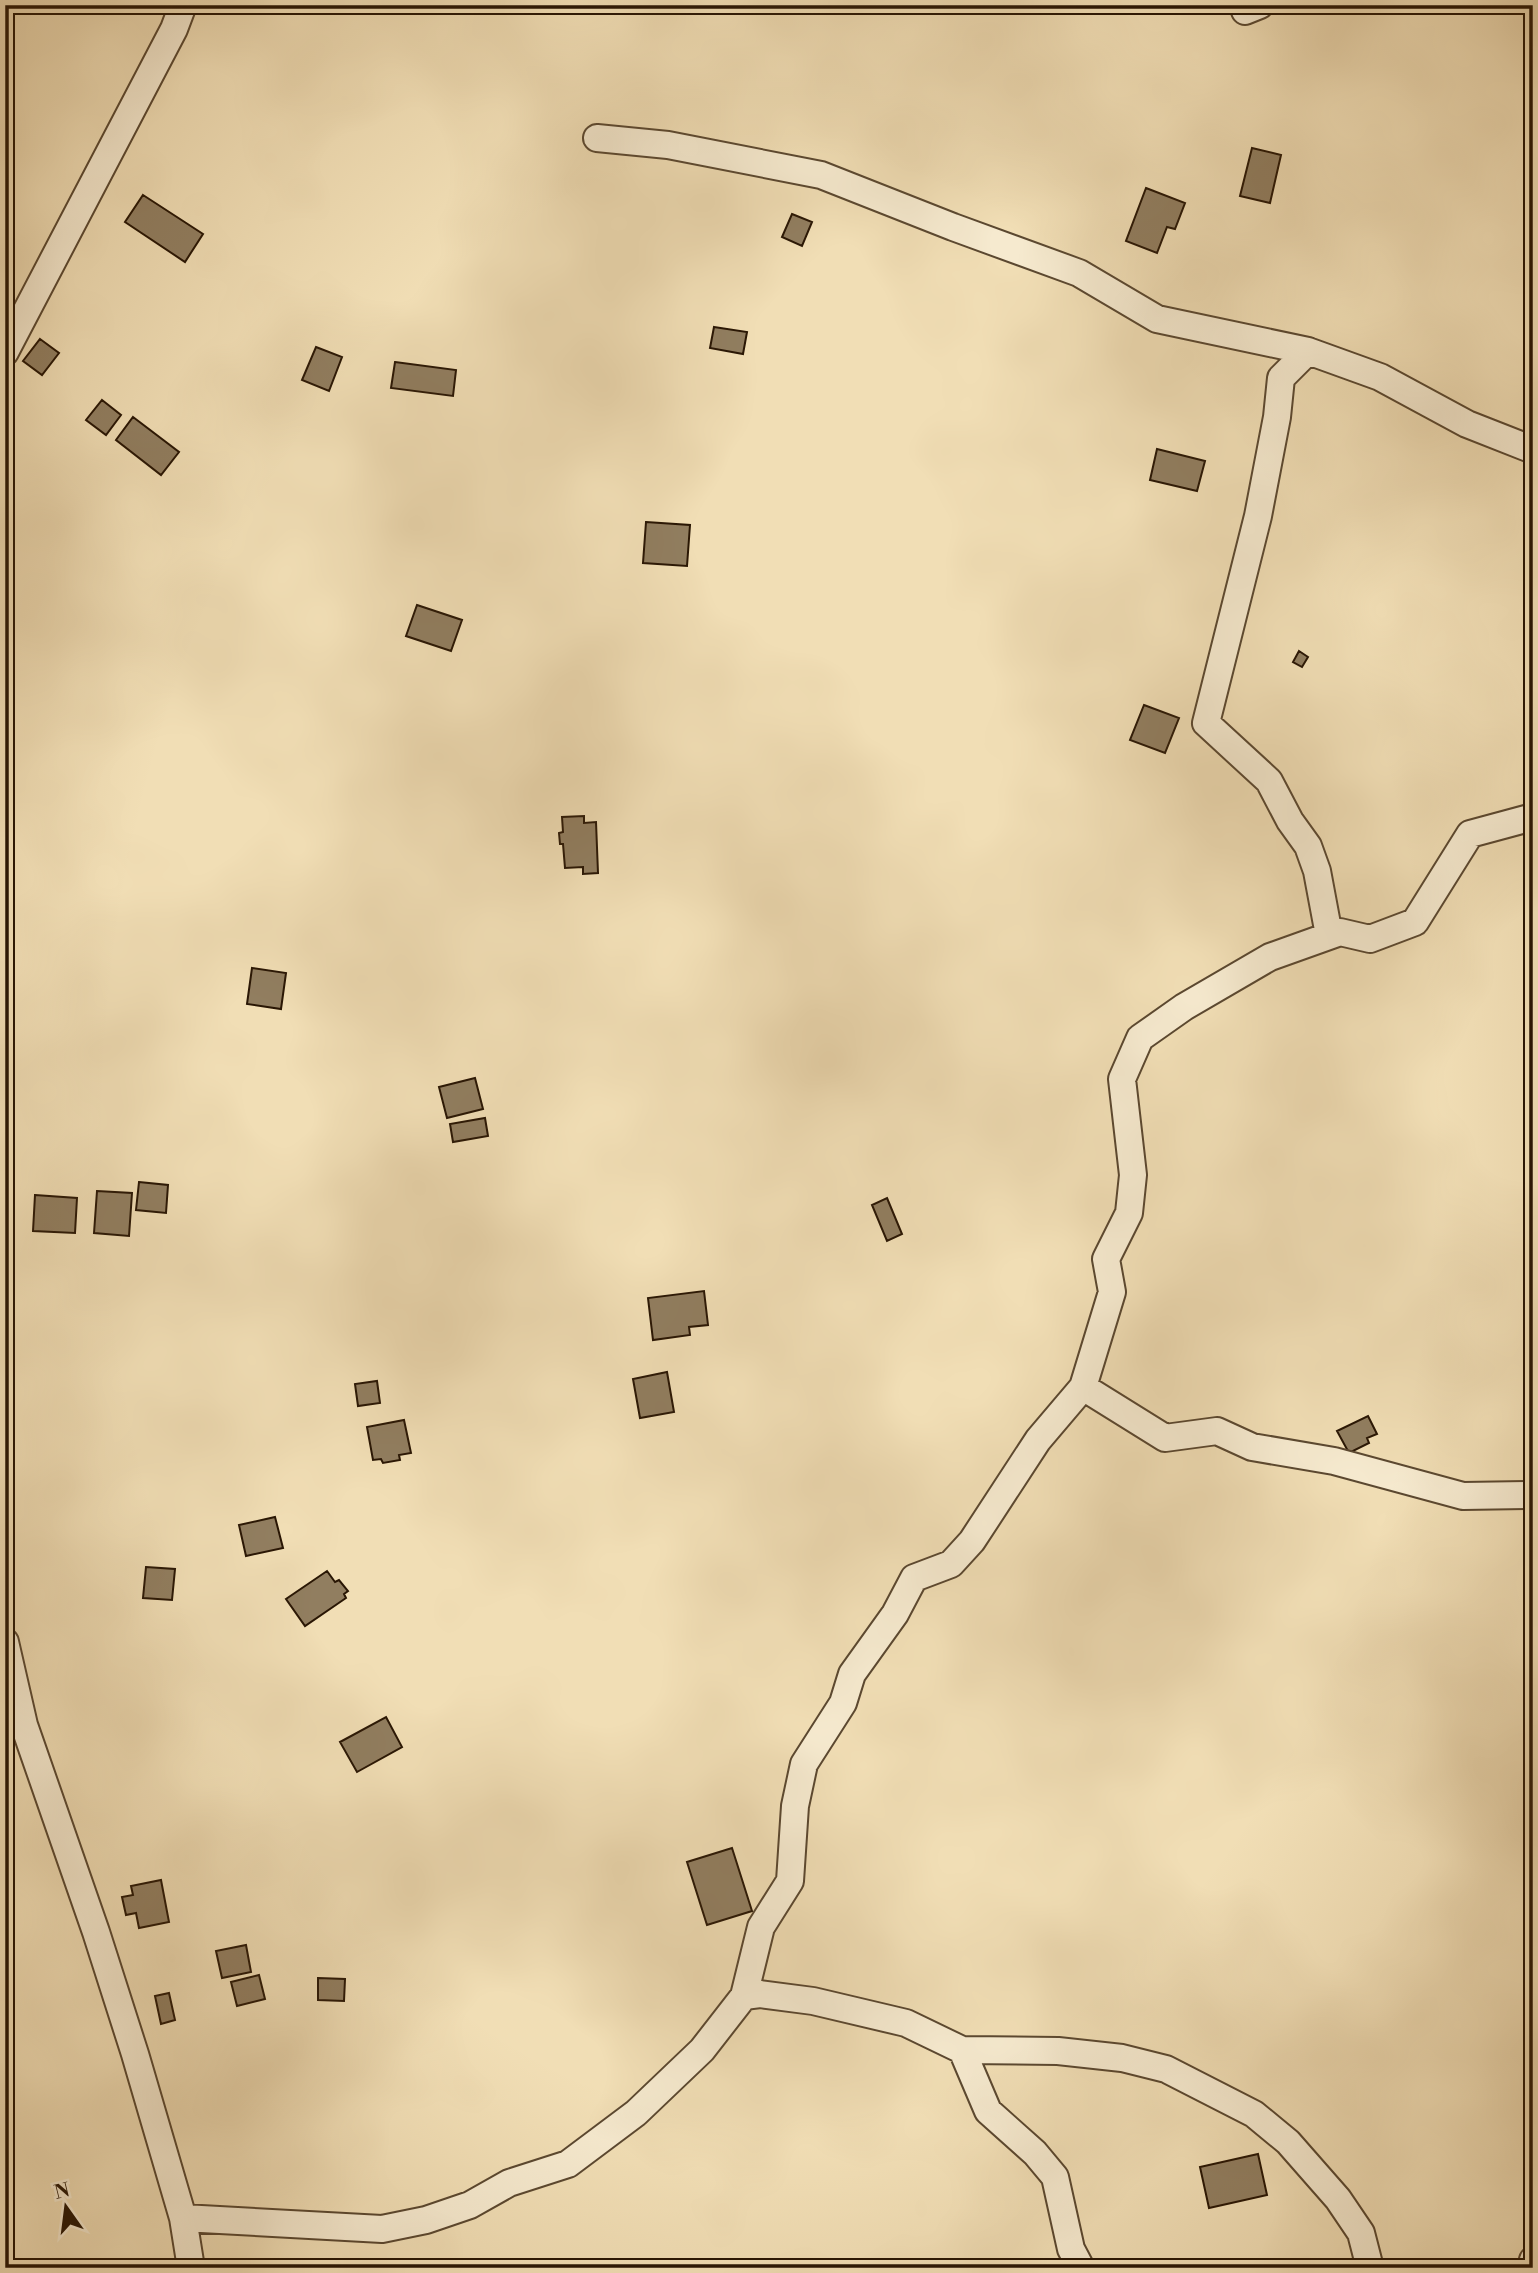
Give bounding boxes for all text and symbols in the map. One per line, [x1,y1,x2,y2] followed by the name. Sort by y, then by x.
[32,2172,102,2242] north arrow
[52,2178,72,2205] text: N

